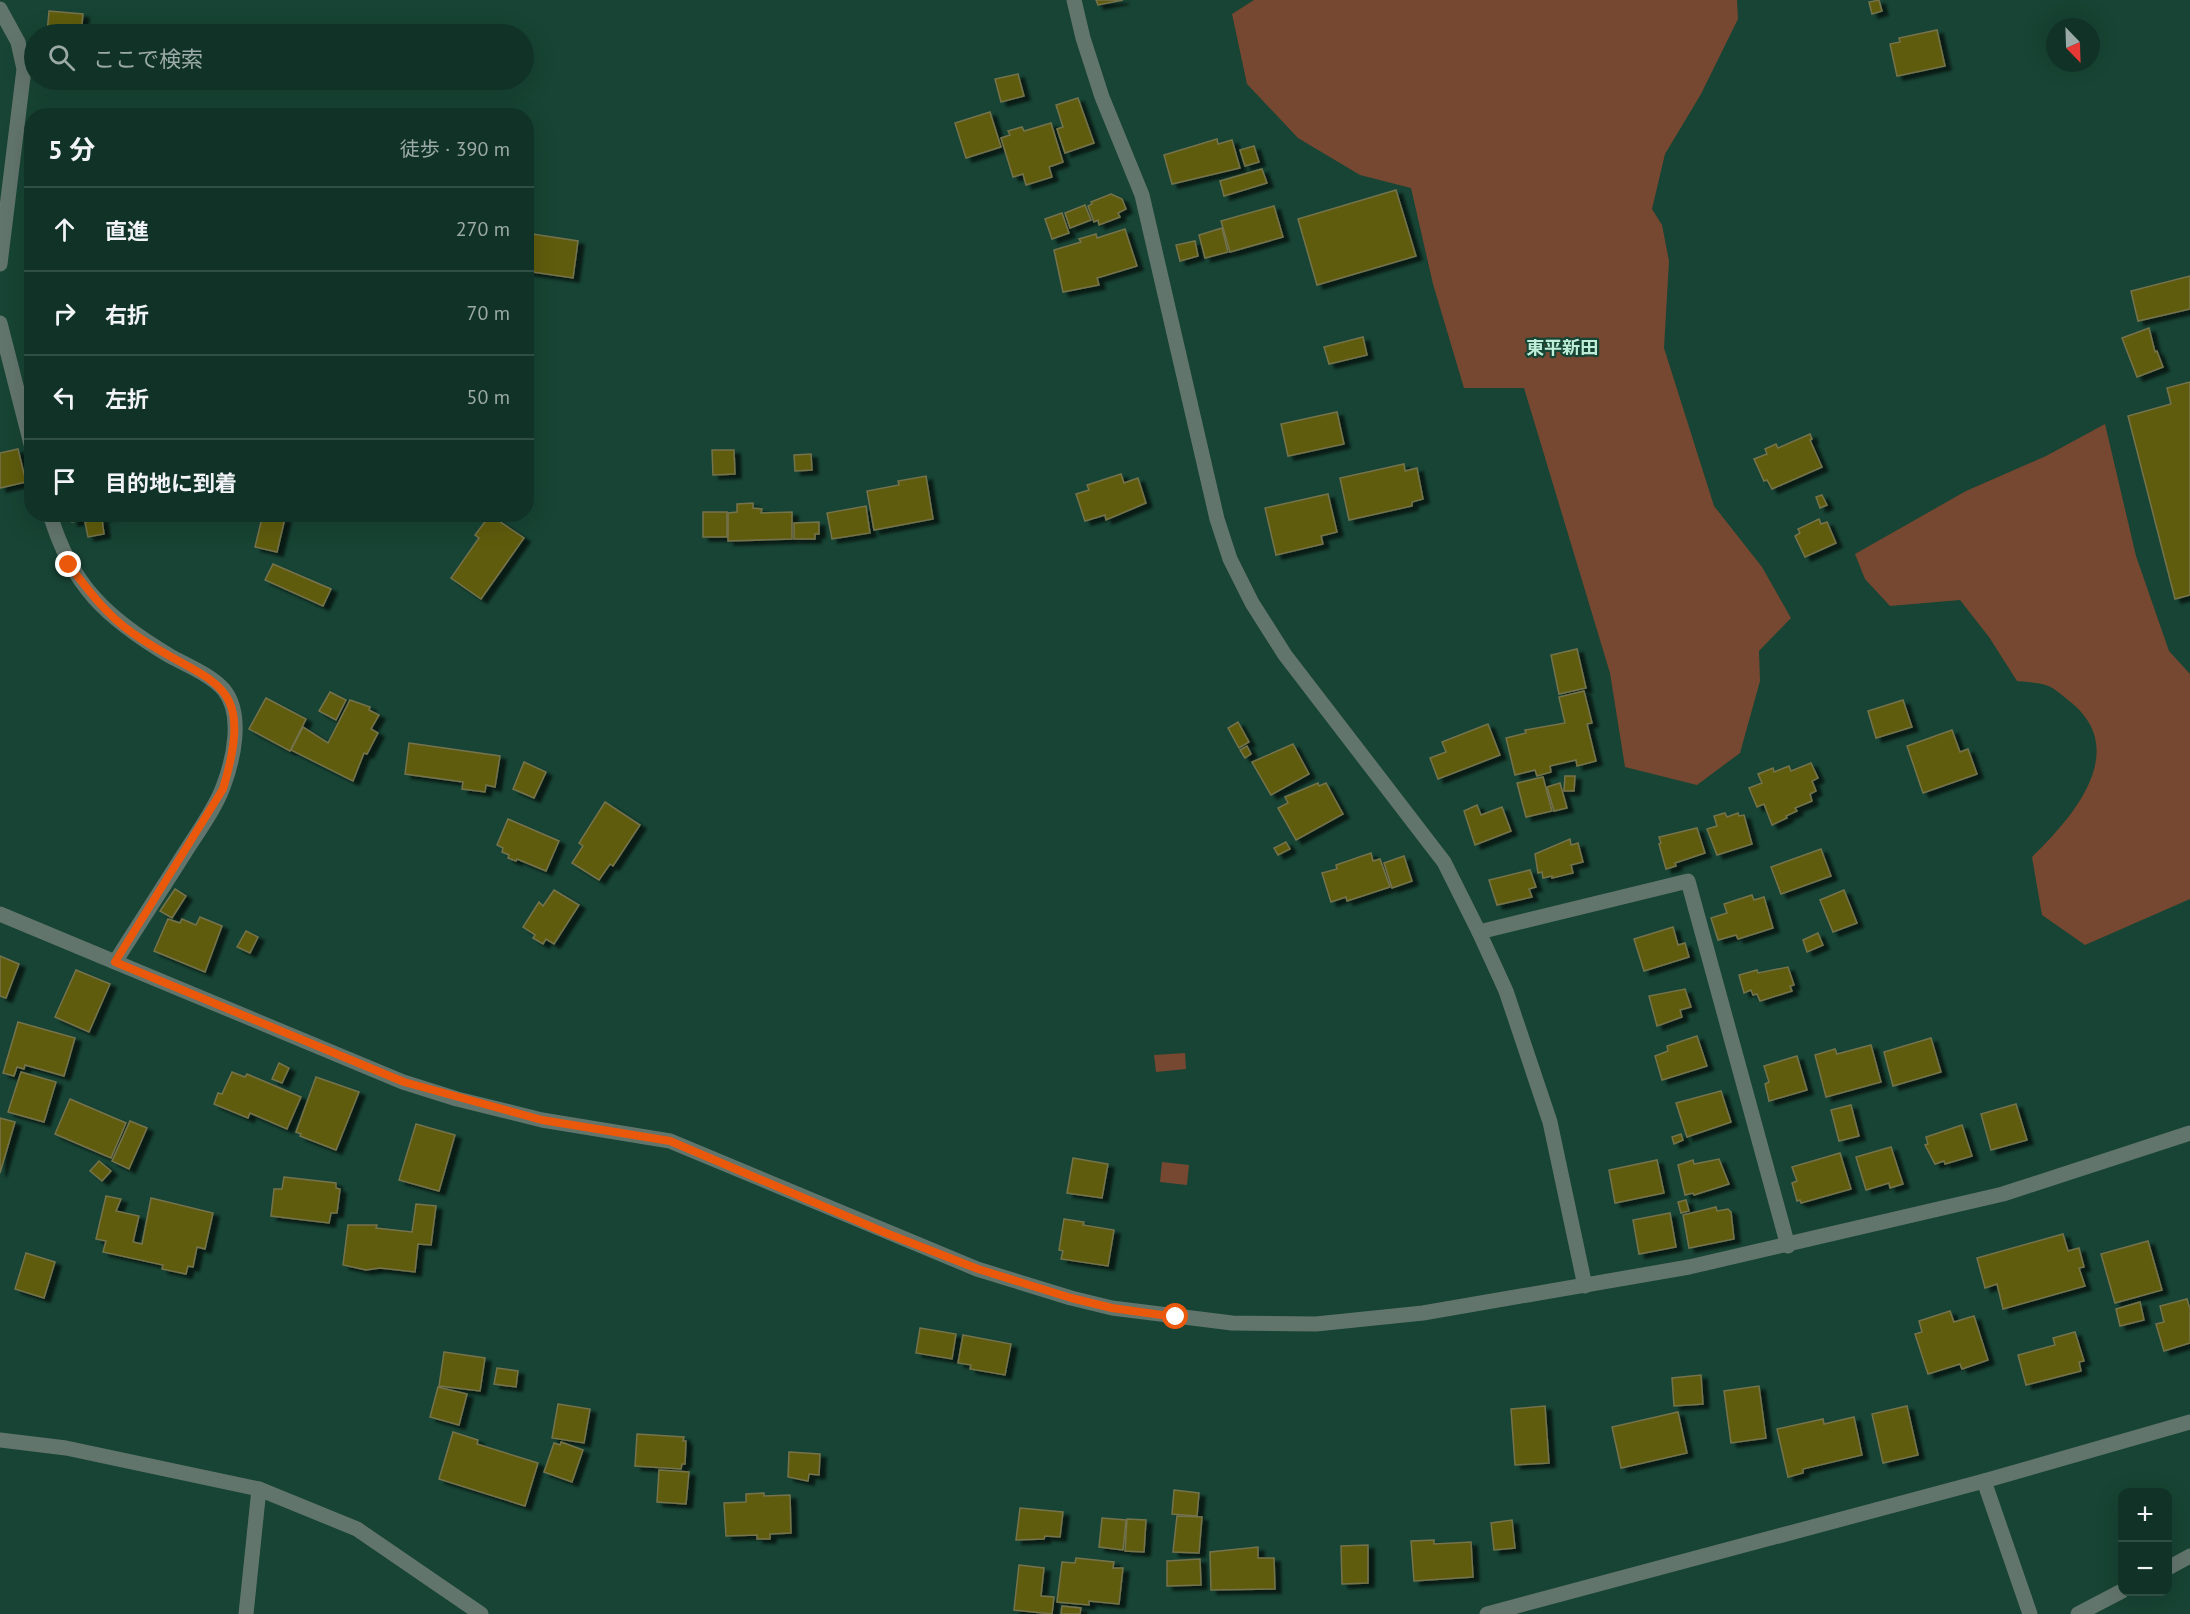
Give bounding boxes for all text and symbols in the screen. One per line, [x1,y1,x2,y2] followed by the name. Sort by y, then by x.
[2046,18,2100,72] north arrow
[24,24,534,90] search box
[45,41,78,74] icon: search
[93,45,203,73] text: ここで検索
[48,133,95,166] text: 5 分
[400,136,510,162] text: 徒歩 · 390 m
[48,213,81,246] icon: ahead
[456,216,510,242] text: 270 m
[105,217,149,245] text: 直進
[48,297,81,330] icon: right
[467,300,510,326] text: 70 m
[105,301,149,329] text: 右折
[1526,336,1598,359] district label: 東平新田
[48,381,81,414] icon: left
[467,384,510,410] text: 50 m
[105,385,149,413] text: 左折
[48,465,81,498] icon: arrive
[105,469,237,497] text: 目的地に到着
[55,551,81,577] route end
[1162,1303,1188,1329] route start
[2118,1488,2172,1596] map controls
[2118,1488,2172,1542] button: +
[2118,1542,2172,1596] button: −

